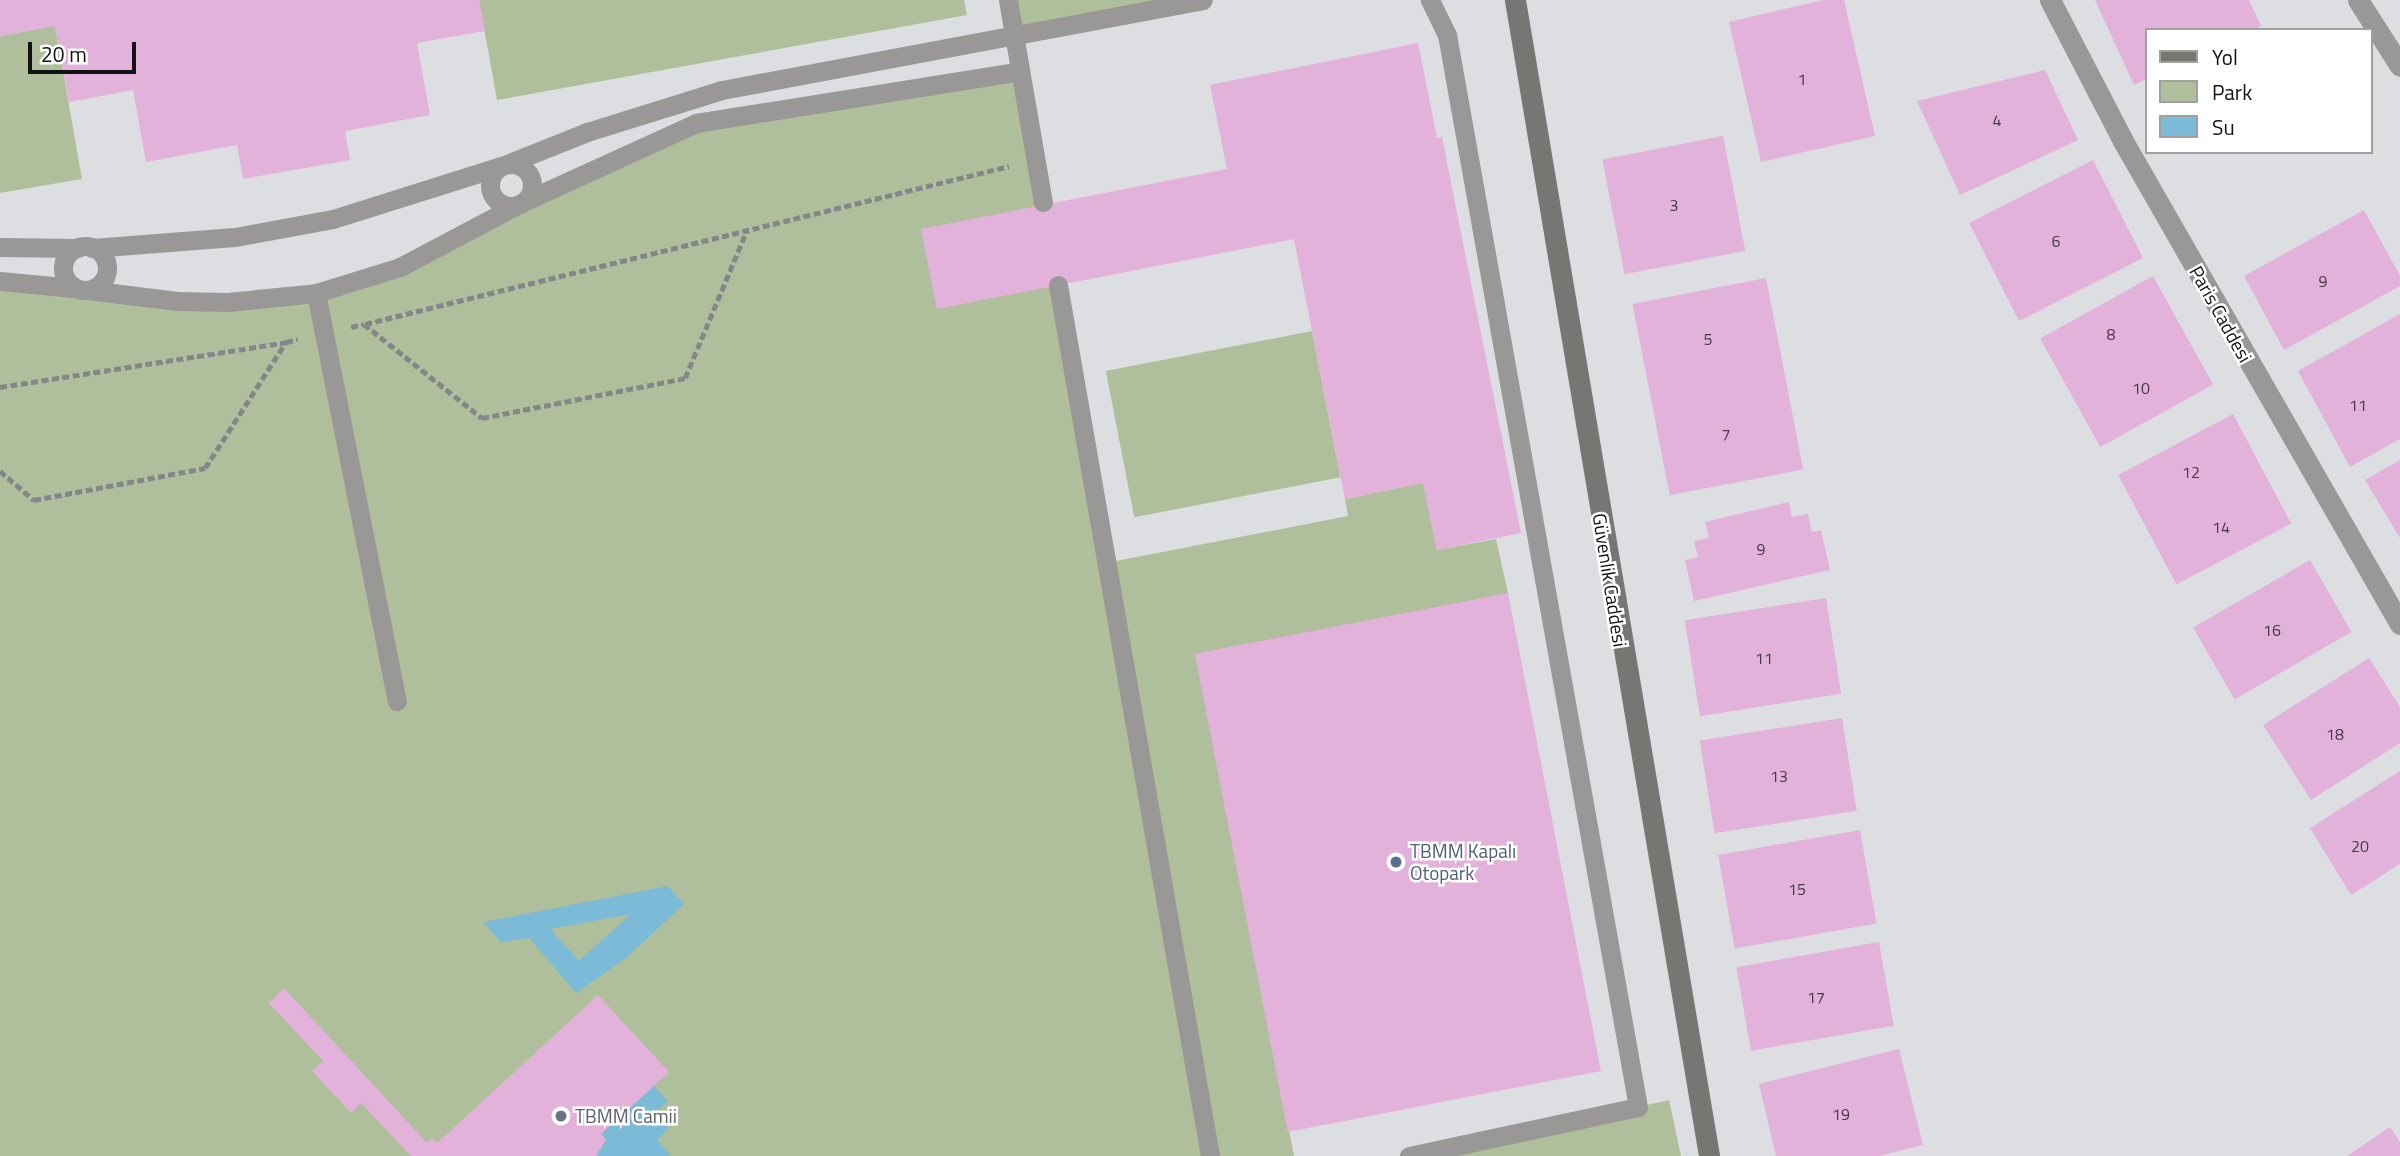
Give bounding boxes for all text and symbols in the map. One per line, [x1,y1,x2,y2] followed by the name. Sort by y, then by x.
[32,28,140,72] scale bar
[2144,28,2372,154] legend
[41,38,87,70] text: 20 m
[2212,41,2238,73] text: Yol
[1798,69,1806,89] house number: 1
[2212,76,2252,108] text: Park
[1993,110,2001,130] house number: 4
[2212,111,2235,143] text: Su
[1670,195,1678,215] house number: 3
[2052,231,2060,251] house number: 6
[2185,262,2257,366] street label: Paris Caddesi
[2319,271,2327,291] house number: 9
[2107,324,2115,344] house number: 8
[1704,329,1712,349] house number: 5
[2132,378,2150,398] house number: 10
[2349,395,2367,415] house number: 11
[1722,424,1730,444] house number: 7
[2182,462,2200,482] house number: 12
[1588,512,1632,648] street label: Güvenlik Caddesi
[2212,517,2230,537] house number: 14
[1757,539,1765,559] house number: 9
[2263,620,2281,640] house number: 16
[1755,648,1773,668] house number: 11
[2326,724,2344,744] house number: 18
[1770,766,1788,786] house number: 13
[2351,836,2369,856] house number: 20
[1410,840,1516,884] place label: TBMM Kapalı Otopark
[1388,854,1404,870] marker: TBMM Kapalı Otopark
[1788,879,1806,899] house number: 15
[1807,987,1825,1007] house number: 17
[1832,1104,1850,1124] house number: 19
[575,1105,677,1127] place label: TBMM Camii
[553,1108,569,1124] marker: TBMM Camii

